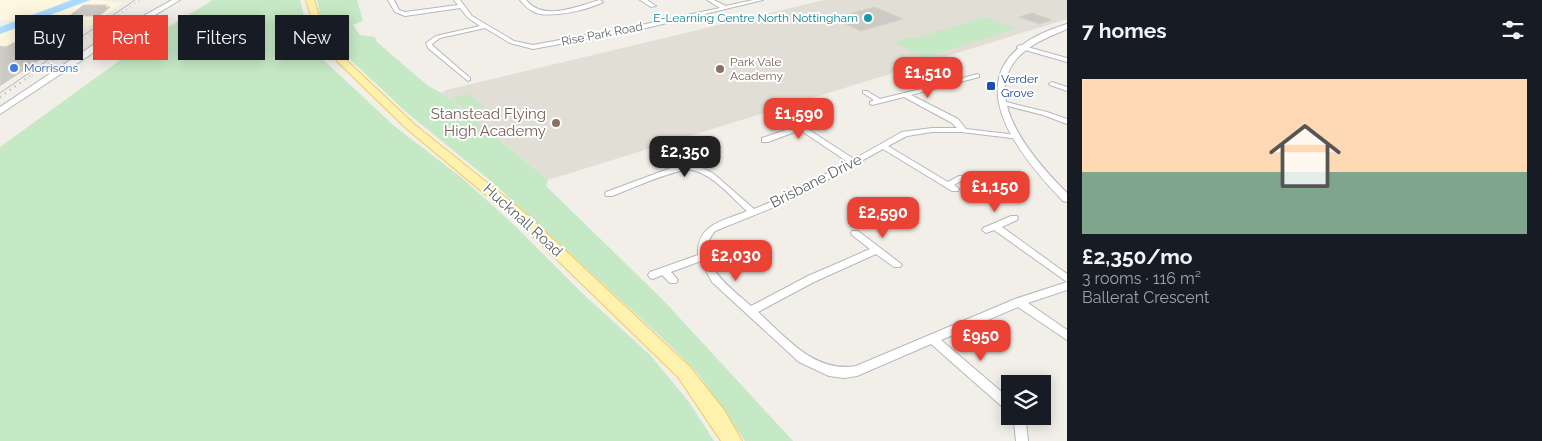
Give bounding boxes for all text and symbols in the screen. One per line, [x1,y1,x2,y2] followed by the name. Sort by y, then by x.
[653,11,858,25] place label: E-Learning Centre North Nottingham
[862,12,874,24] marker: E-Learning Centre North Nottingham
[15,15,83,60] chip: Buy
[93,15,168,60] chip: Rent
[178,15,265,60] chip: Filters
[275,15,349,60] chip: New
[1499,16,1527,44] icon: filters
[1082,18,1167,43] text: 7 homes
[560,19,644,49] street label: Rise Park Road
[730,55,783,83] place label: Park Vale Academy
[887,56,969,99] pin: £1,510
[24,61,79,75] place label: Morrisons
[8,62,20,74] marker: Morrisons
[714,63,726,75] marker: Park Vale Academy
[905,63,951,82] text: £1,510
[1001,72,1039,100] place label: Verder Grove
[985,80,997,92] marker: Verder Grove
[758,98,840,140] pin: £1,590
[775,104,823,123] text: £1,590
[431,105,546,140] place label: Stanstead Flying High Academy
[1260,111,1350,201] icon: home
[550,117,562,129] marker: Stanstead Flying High Academy
[644,136,726,178] pin: £2,350
[660,142,710,161] text: £2,350
[767,150,865,212] street label: Brisbane Drive
[954,170,1036,213] pin: £1,150
[972,177,1018,196] text: £1,150
[480,180,566,260] street label: Hucknall Road
[842,196,924,239] pin: £2,590
[858,203,908,222] text: £2,590
[695,240,777,282] pin: £2,030
[1082,244,1192,269] text: £2,350/mo
[711,246,761,265] text: £2,030
[1082,269,1201,288] text: 3 rooms · 116 m²
[1082,288,1209,307] text: Ballerat Crescent
[951,320,1011,362] pin: £950
[963,326,999,345] text: £950
[1001,375,1051,425] map controls
[1001,375,1051,425] button: layers

